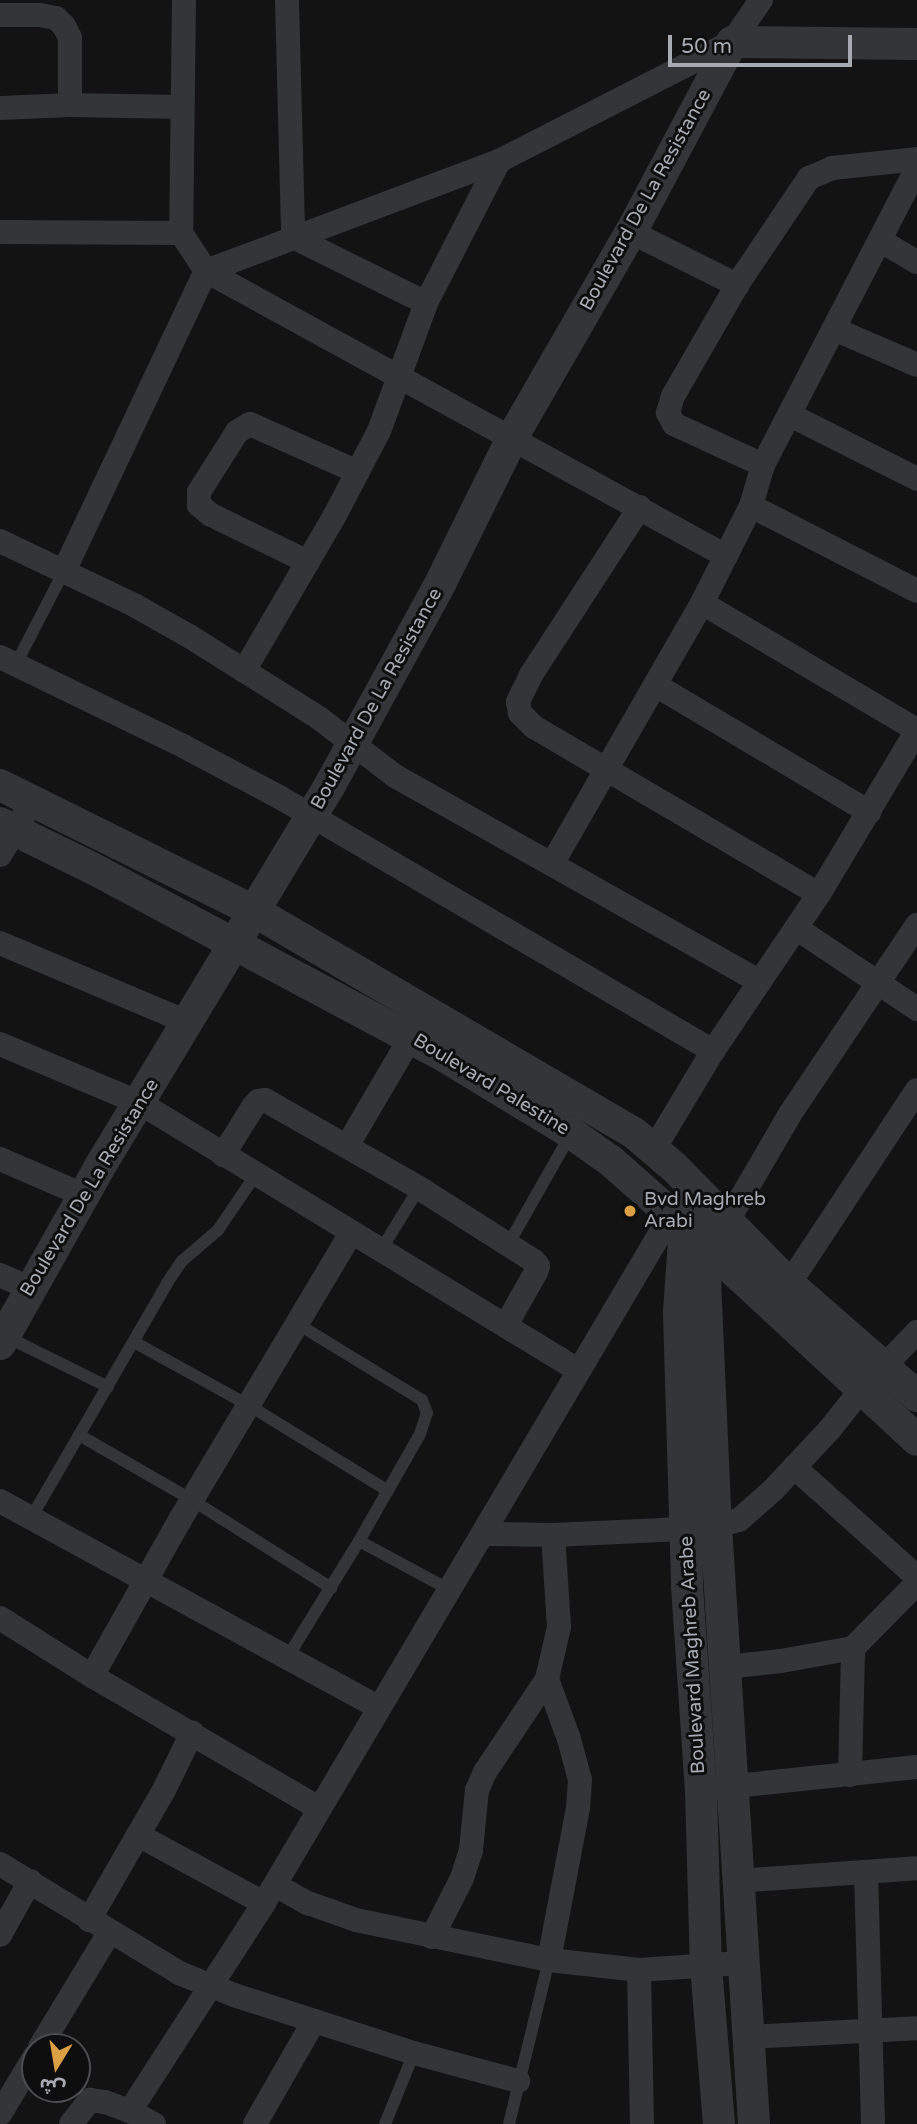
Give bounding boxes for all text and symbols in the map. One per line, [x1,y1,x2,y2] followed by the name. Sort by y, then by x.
[672,21,856,65] scale bar
[681,34,732,59] text: 50 m
[575,85,717,315] street label: Boulevard De La Resistance
[306,584,448,814] street label: Boulevard De La Resistance
[409,1029,573,1141] street label: Boulevard Palestine
[16,1075,164,1301] street label: Boulevard De La Resistance
[644,1189,766,1233] place label: Bvd Maghreb Arabi
[622,1203,638,1219] marker: Bvd Maghreb Arabi
[675,1535,711,1775] street label: Boulevard Maghreb Arabe
[21,2033,91,2103] north arrow
[37,2073,67,2100] text: ش

